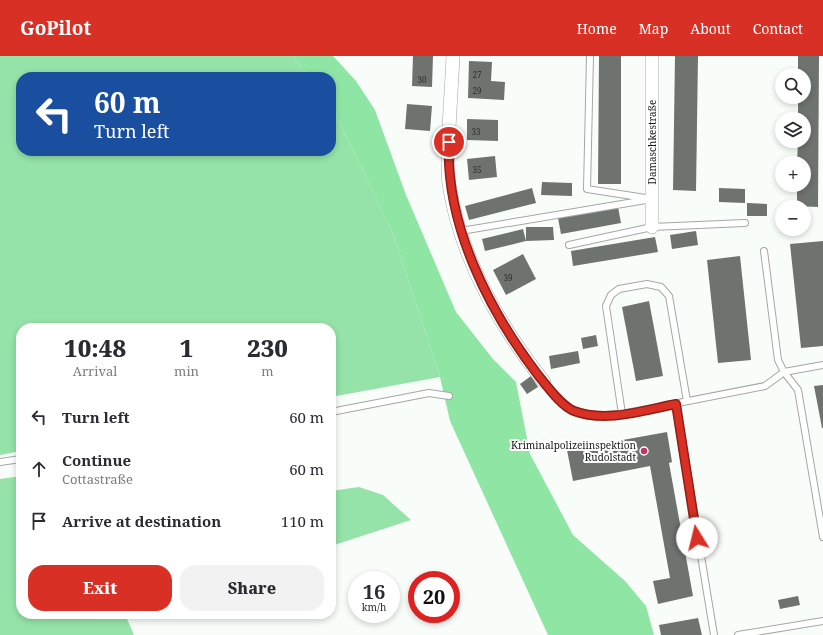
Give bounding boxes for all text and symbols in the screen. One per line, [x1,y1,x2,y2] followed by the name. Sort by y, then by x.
[20,15,91,41] text: GoPilot
[577,19,617,38] text: Home
[639,19,668,38] text: Map
[690,19,731,38] text: About
[753,19,803,38] text: Contact
[775,68,811,236] map controls
[775,68,811,104] button: search
[473,69,482,80] house number: 27
[418,74,427,85] house number: 30
[94,83,161,121] text: 60 m
[473,85,481,96] house number: 29
[28,88,80,140] icon: left
[645,100,659,184] street label: Damaschkestraße
[775,112,811,148] button: layers
[94,119,169,143] text: Turn left
[432,125,466,159] pin
[472,126,481,137] house number: 33
[438,131,460,153] icon: arrive
[775,156,811,192] button: +
[473,164,481,175] house number: 35
[775,200,811,236] button: −
[504,272,512,283] house number: 39
[64,331,126,364] text: 10:48
[180,331,193,364] text: 1
[247,331,288,364] text: 230
[73,362,117,380] text: Arrival
[174,362,199,380] text: min
[261,362,274,380] text: m
[28,406,50,428] icon: left
[62,407,130,427] text: Turn left
[289,407,324,427] text: 60 m
[511,438,637,464] place label: Kriminalpolizeiinspektion Rudolstadt
[639,446,649,456] marker: Kriminalpolizeiinspektion Rudolstadt
[62,450,131,470] text: Continue
[28,458,50,480] icon: ahead
[289,459,324,479] text: 60 m
[62,470,133,488] text: Cottastraße
[28,510,50,532] icon: arrive
[62,511,221,531] text: Arrive at destination
[281,511,324,531] text: 110 m
[676,517,718,559] position arrow
[28,565,172,611] button: Exit
[180,565,324,611] button: Share
[408,571,460,623] speed limit sign: 20
[363,578,385,605] text: 16
[362,600,386,614] text: km/h

